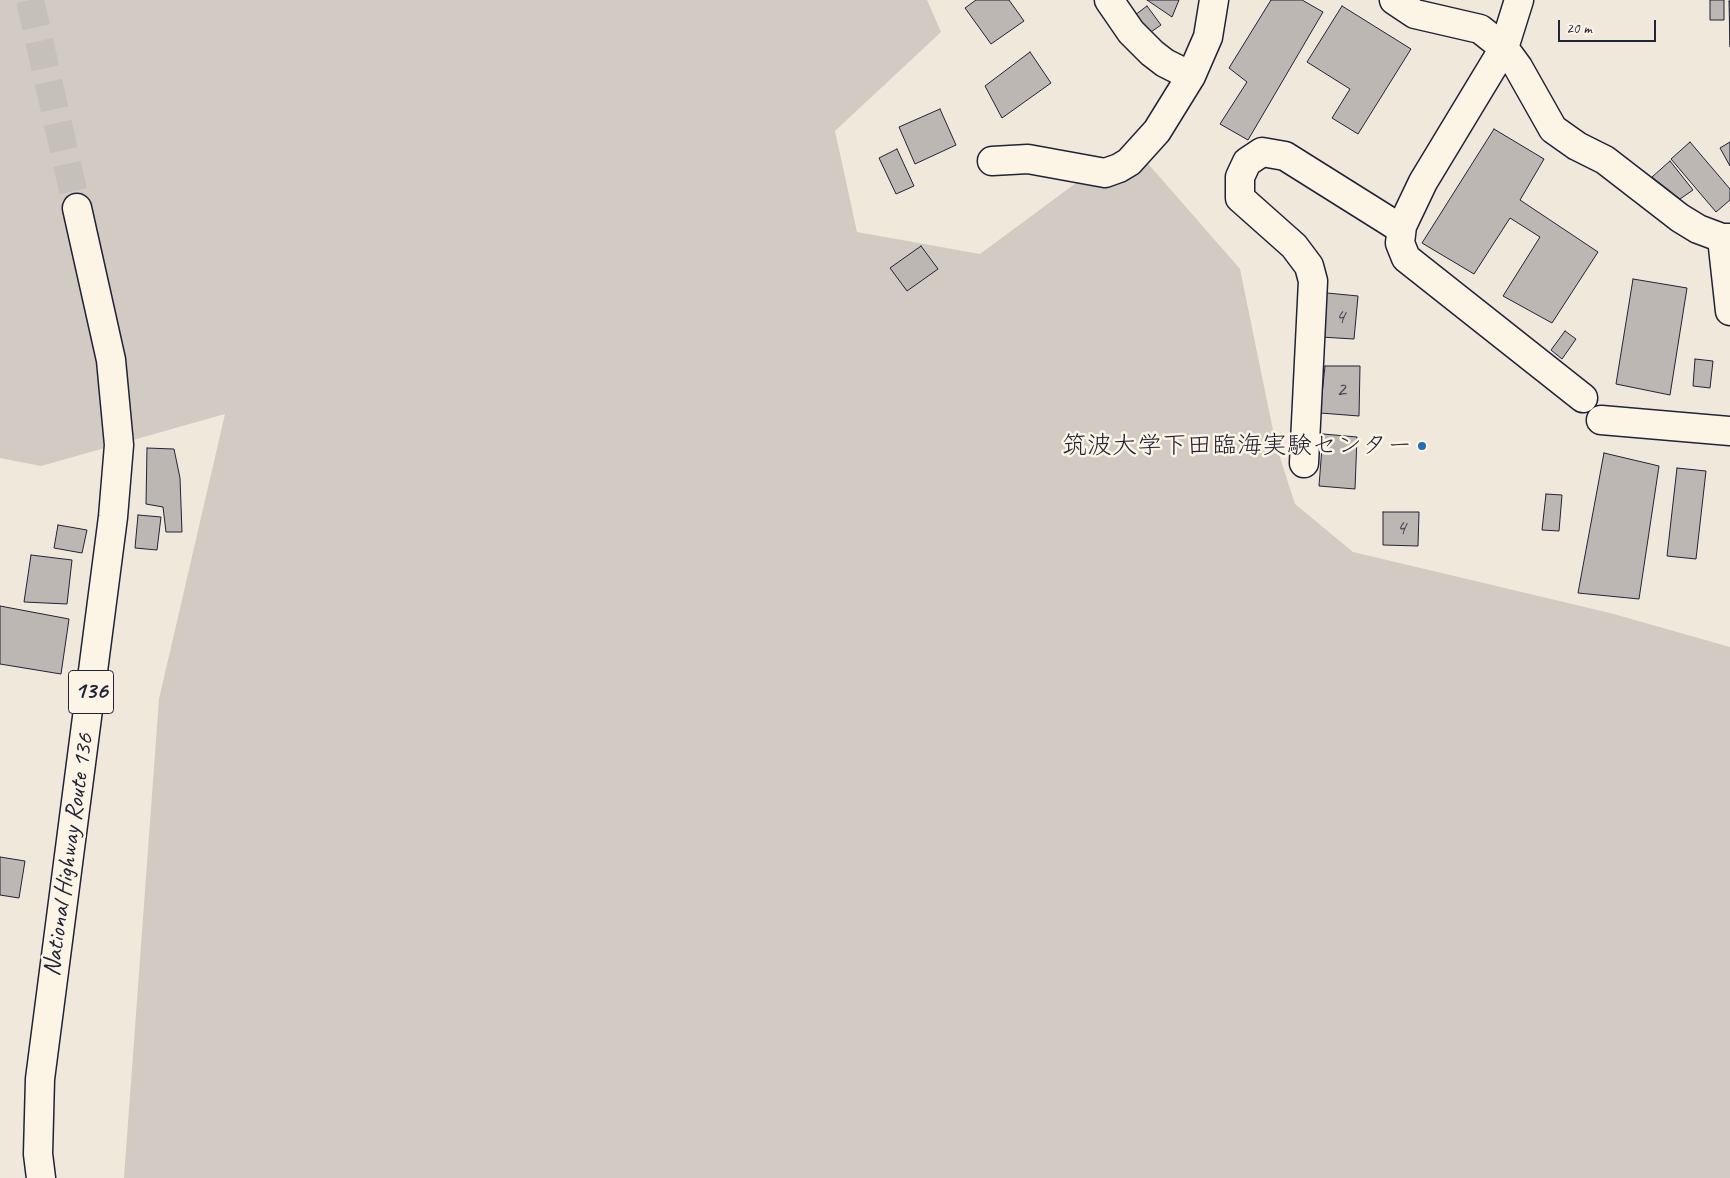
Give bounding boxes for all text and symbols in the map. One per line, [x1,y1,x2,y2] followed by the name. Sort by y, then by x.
[1560,10,1658,42] scale bar
[1566,19,1592,38] text: 20 m
[1335,304,1345,330] house number: 4
[1336,377,1346,403] house number: 2
[1062,431,1412,461] place label: 筑波大学下田臨海実験センター
[1416,440,1428,452] marker: 筑波大学下田臨海実験センター
[1396,515,1406,541] house number: 4
[68,670,114,714] road number: 136
[37,732,101,978] street label: National Highway Route 136

